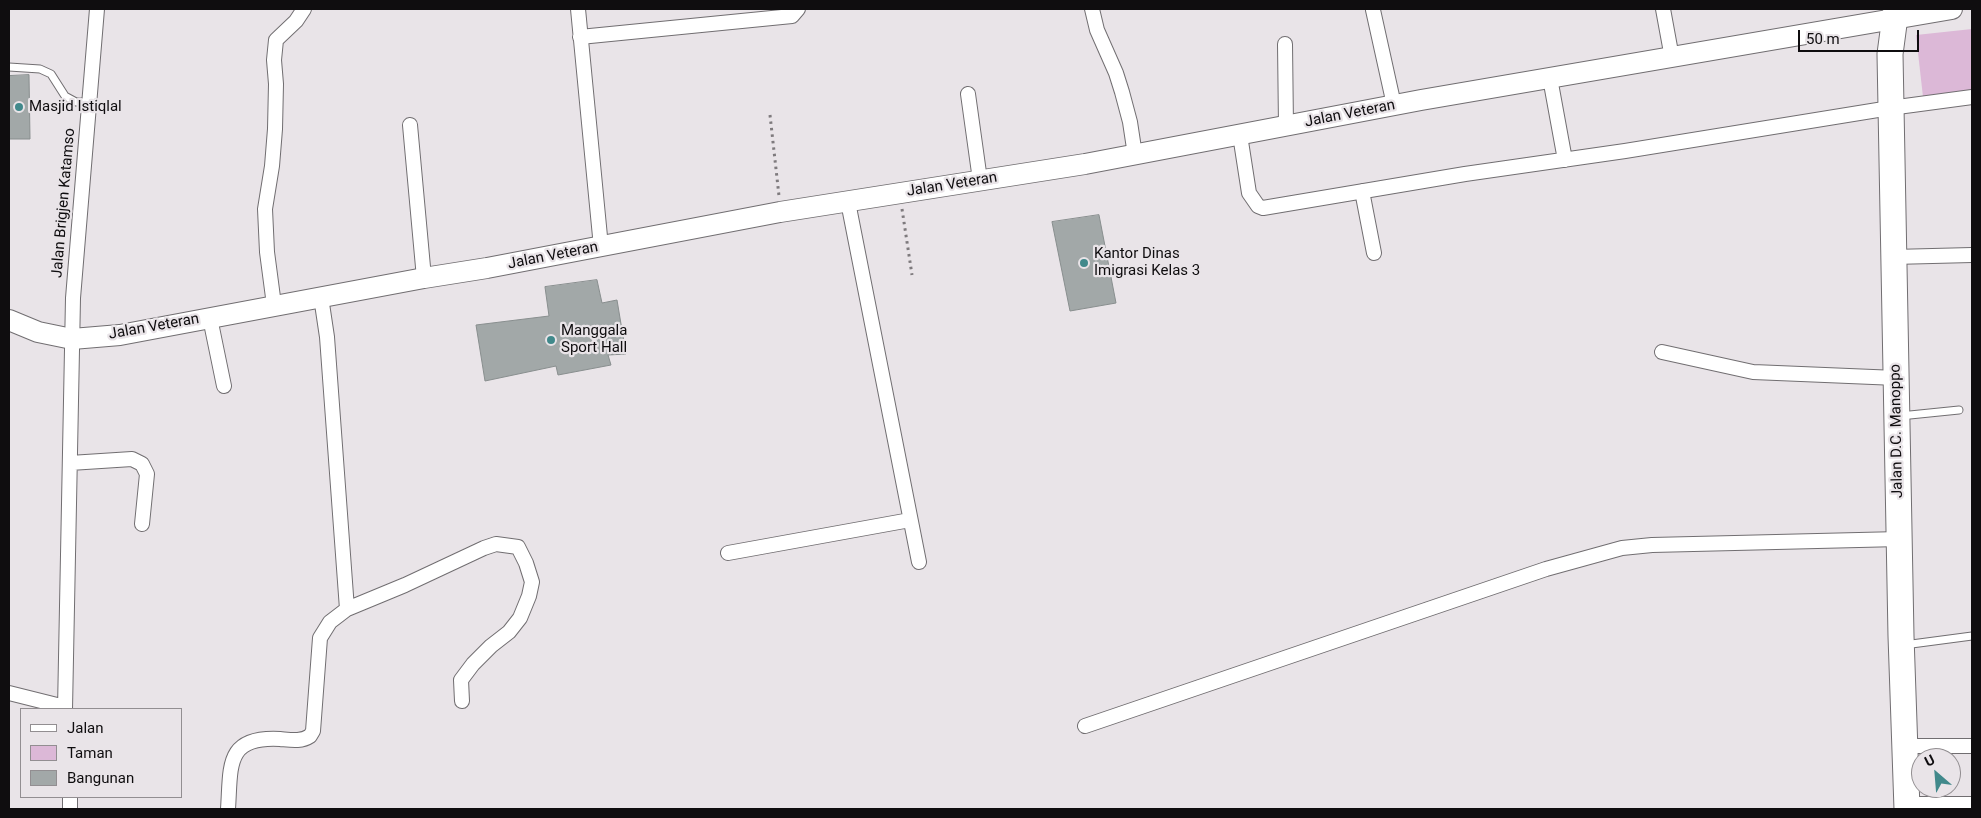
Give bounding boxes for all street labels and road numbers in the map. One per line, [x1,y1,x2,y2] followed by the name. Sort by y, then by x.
[1303,96,1397,132] street label: Jalan Veteran
[48,127,80,279] street label: Jalan Brigjen Katamso
[905,169,999,201] street label: Jalan Veteran
[506,238,600,274] street label: Jalan Veteran
[107,310,201,344] street label: Jalan Veteran
[1887,364,1907,498] street label: Jalan D.C. Manoppo

